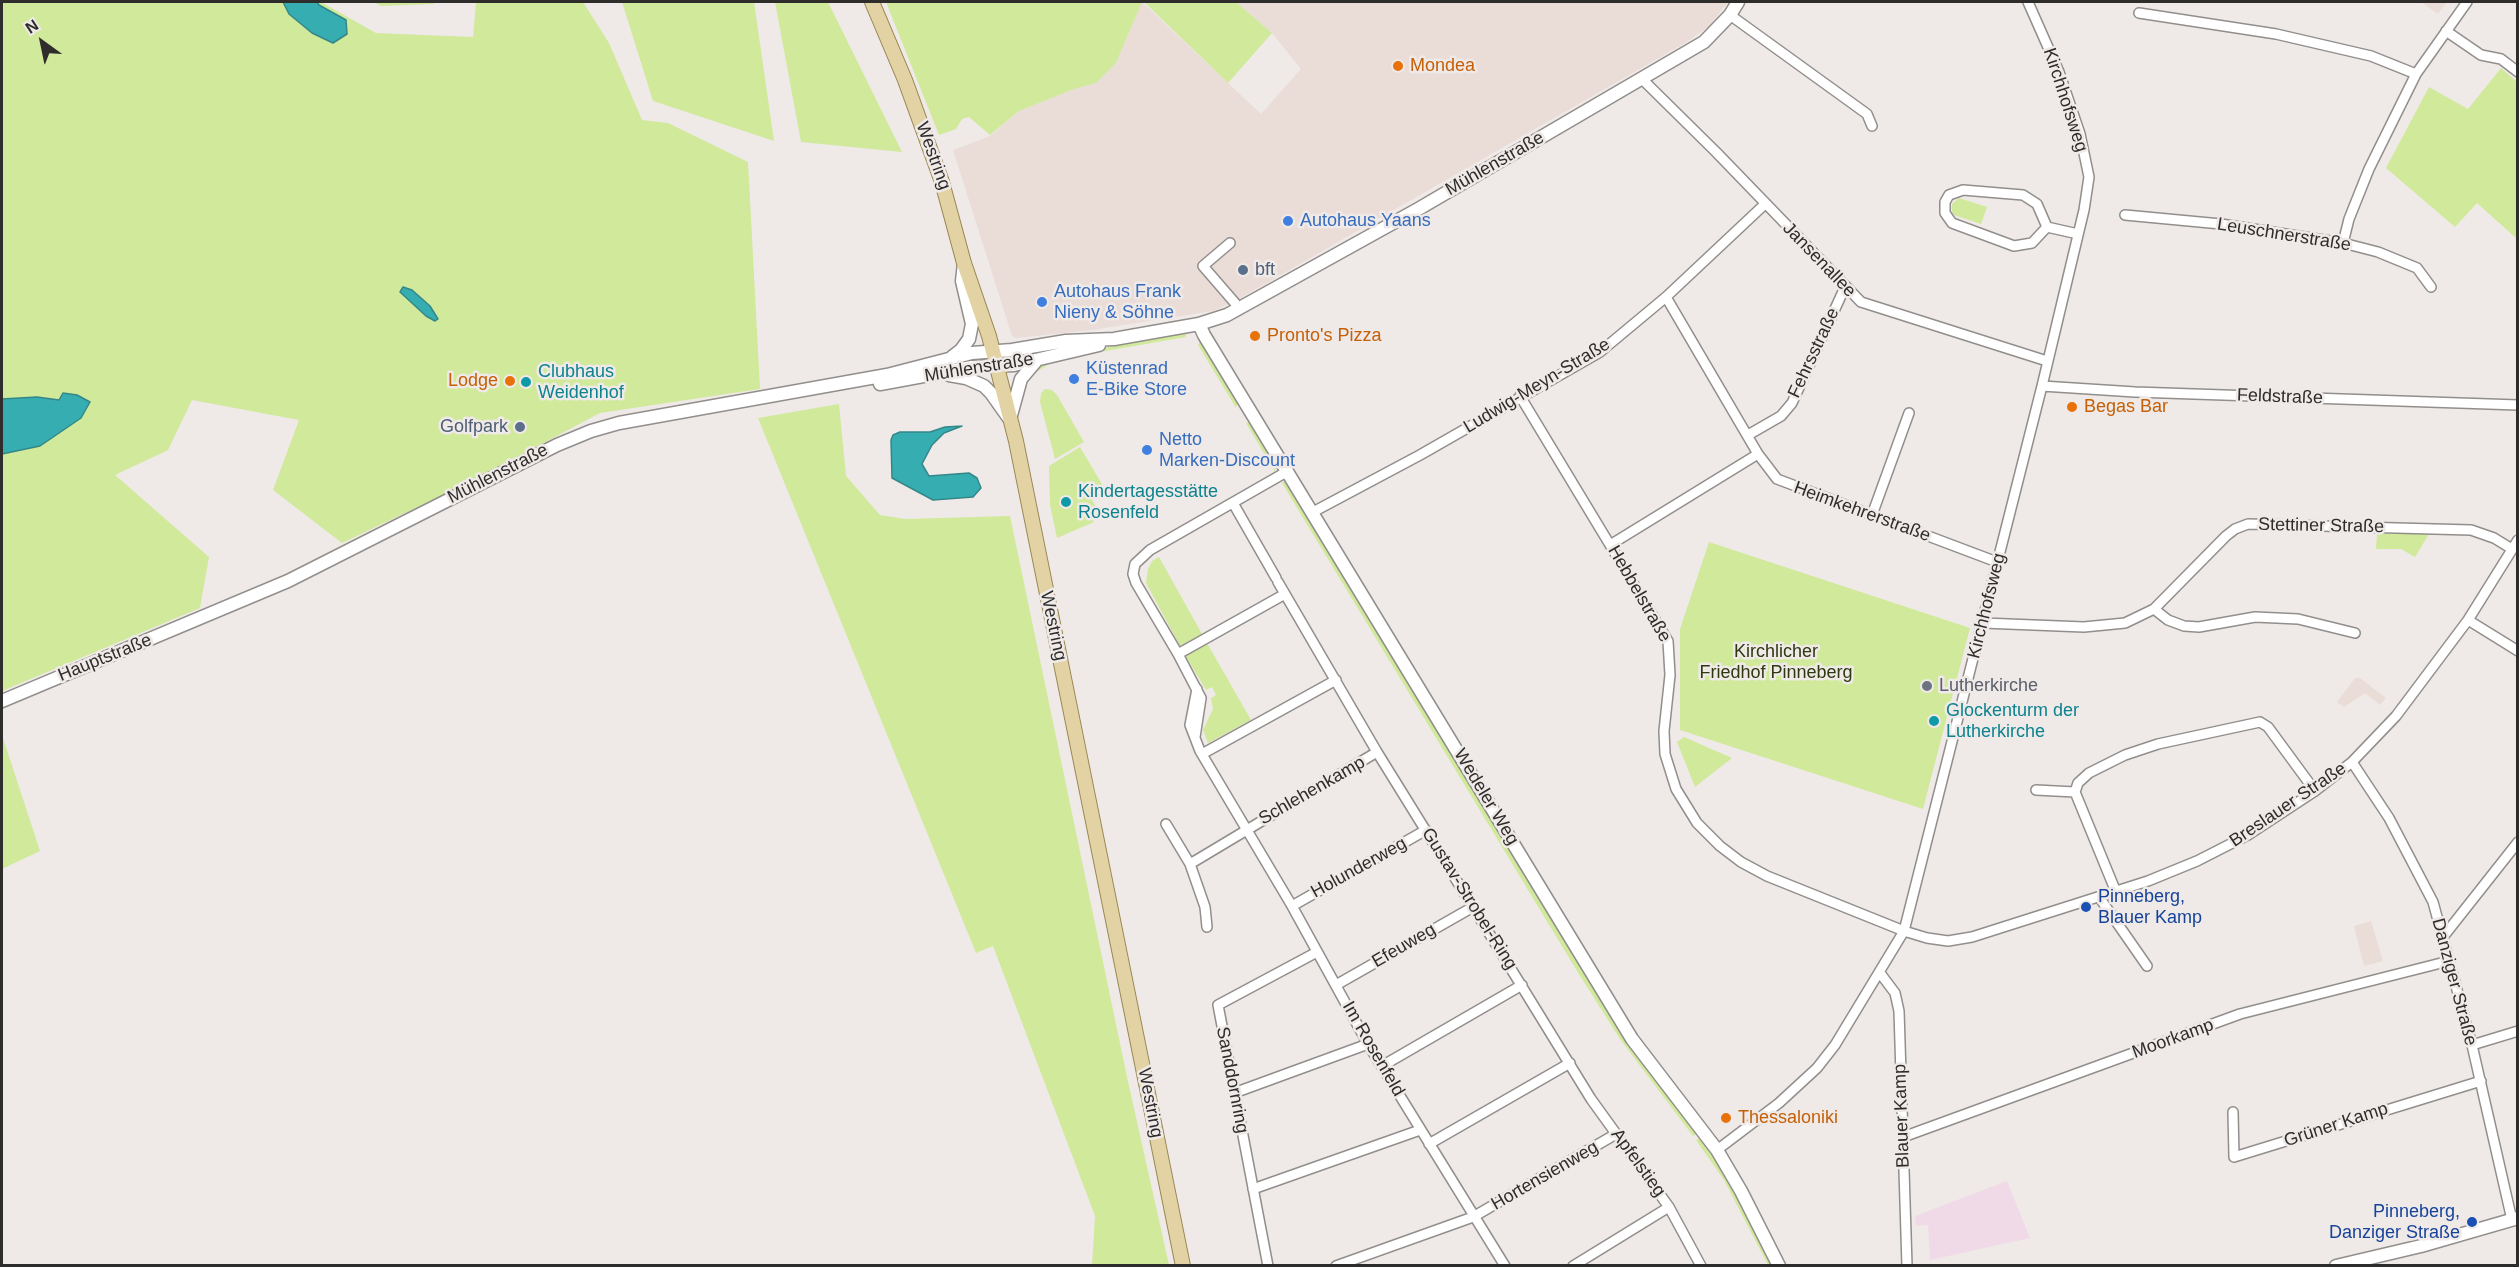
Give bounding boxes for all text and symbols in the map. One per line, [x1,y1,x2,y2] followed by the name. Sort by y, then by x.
[12,12,72,72] north arrow
[22,16,41,37] text: N
[2038,45,2092,155] street label: Kirchhofsweg
[1410,55,1475,77] place label: Mondea
[1391,59,1405,73] marker: Mondea
[911,119,955,193] street label: Westring
[1442,127,1548,201] street label: Mühlenstraße
[1300,210,1431,232] place label: Autohaus Yaans
[1281,214,1295,228] marker: Autohaus Yaans
[2216,214,2352,256] street label: Leuschnerstraße
[1778,218,1860,302] street label: Jansenallee
[1255,259,1275,281] place label: bft
[1236,263,1250,277] marker: bft
[1054,281,1181,324] place label: Autohaus Frank Nieny & Söhne
[1035,295,1049,309] marker: Autohaus Frank Nieny & Söhne
[1784,304,1844,402] street label: Fehrsstraße
[1267,325,1381,347] place label: Pronto's Pizza
[1248,329,1262,343] marker: Pronto's Pizza
[1460,334,1614,438] street label: Ludwig-Meyn-Straße
[923,349,1035,387] street label: Mühlenstraße
[1086,358,1187,400] place label: Küstenrad E-Bike Store
[538,361,624,404] place label: Clubhaus Weidenhof
[448,370,498,392] place label: Lodge
[1067,372,1081,386] marker: Küstenrad E-Bike Store
[503,374,517,388] marker: Lodge
[519,375,533,389] marker: Clubhaus Weidenhof
[2237,385,2323,409] street label: Feldstraße
[2084,396,2168,418] place label: Begas Bar
[2065,400,2079,414] marker: Begas Bar
[440,416,508,438] place label: Golfpark
[513,420,527,434] marker: Golfpark
[1159,429,1295,472] place label: Netto Marken-Discount
[444,439,552,509] street label: Mühlenstraße
[1140,443,1154,457] marker: Netto Marken-Discount
[1791,477,1933,547] street label: Heimkehrerstraße
[1078,481,1218,524] place label: Kindertagesstätte Rosenfeld
[1059,495,1073,509] marker: Kindertagesstätte Rosenfeld
[2258,514,2384,538] street label: Stettiner Straße
[1603,542,1675,646] street label: Hebbelstraße
[1963,551,2011,661] street label: Kirchhofsweg
[1035,589,1071,663] street label: Westring
[55,629,155,687] street label: Hauptstraße
[1699,641,1853,684] park label: Kirchlicher Friedhof Pinneberg
[1939,675,2038,697] place label: Lutherkirche
[1920,679,1934,693] marker: Lutherkirche
[1946,700,2079,742] place label: Glockenturm der Lutherkirche
[1927,714,1941,728] marker: Glockenturm der Lutherkirche
[1449,745,1523,849] street label: Wedeler Weg
[1255,752,1369,830] street label: Schlehenkamp
[2226,758,2350,852] street label: Breslauer Straße
[1417,824,1521,974] street label: Gustav-Strobel-Ring
[1307,833,1411,903] street label: Holunderweg
[2098,886,2202,928] place label: Pinneberg, Blauer Kamp
[2079,900,2093,914] marker: Pinneberg, Blauer Kamp
[2427,916,2481,1048] street label: Danziger Straße
[1368,919,1440,973] street label: Efeuweg
[1337,998,1409,1100] street label: Im Rosenfeld
[2129,1014,2217,1064] street label: Moorkamp
[1211,1025,1253,1135] street label: Sanddornring
[1889,1064,1915,1168] street label: Blauer Kamp
[1133,1066,1167,1140] street label: Westring
[2281,1098,2391,1152] street label: Grüner Kamp
[1738,1107,1838,1129] place label: Thessaloniki
[1719,1111,1733,1125] marker: Thessaloniki
[1606,1125,1670,1201] street label: Apfelstieg
[1488,1137,1602,1215] street label: Hortensienweg
[2329,1201,2460,1244] place label: Pinneberg, Danziger Straße
[2465,1215,2479,1229] marker: Pinneberg, Danziger Straße

